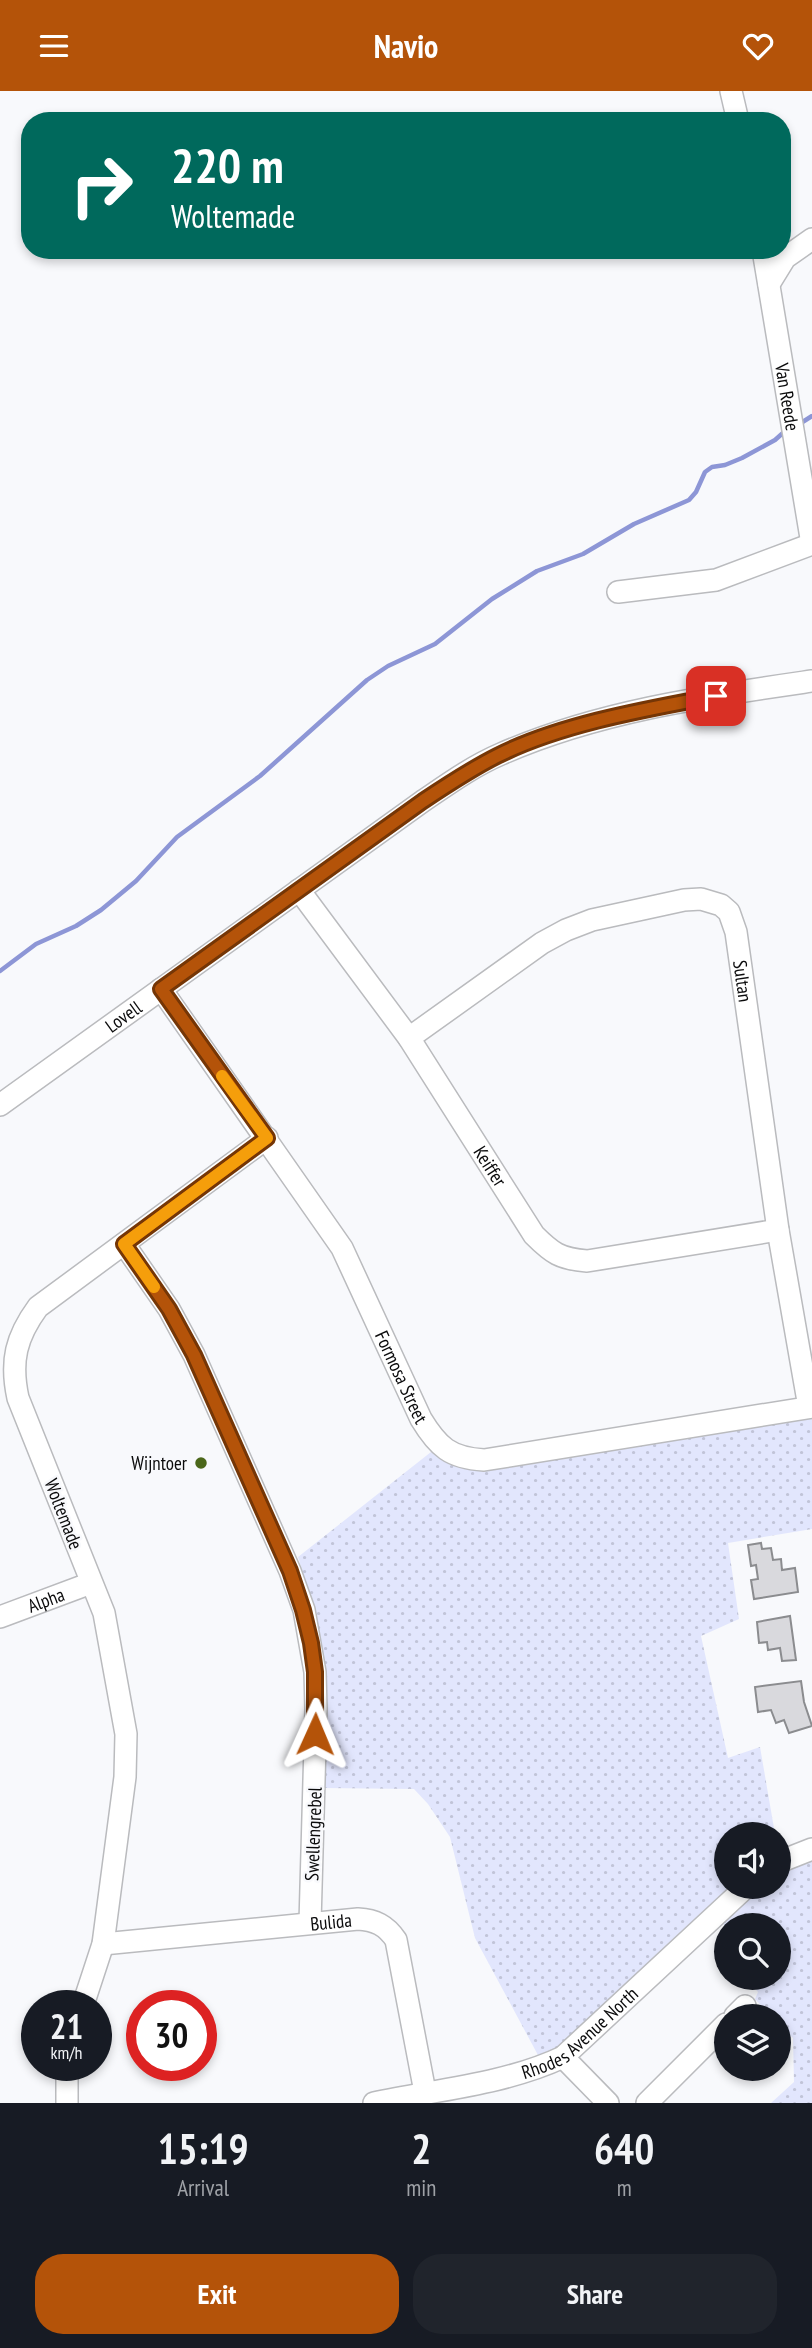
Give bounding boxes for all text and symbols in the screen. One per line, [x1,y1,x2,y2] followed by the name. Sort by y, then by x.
[374,25,438,67] text: Navio
[35,27,73,65] icon: menu
[739,27,777,65] icon: heart
[171,133,284,197] text: 220 m
[56,140,147,231] icon: right
[171,195,295,237] text: Woltemade
[770,360,805,433] street label: Van Reede
[686,666,746,726] pin
[697,677,735,715] icon: arrive
[728,959,758,1004] street label: Sultan
[101,995,147,1037] street label: Lovell
[468,1141,512,1191] street label: Keiffer
[370,1327,433,1429] street label: Formosa Street
[131,1451,188,1475] place label: Wijntoer
[193,1455,209,1471] marker: Wijntoer
[40,1475,88,1553] street label: Woltemade
[24,1582,68,1618] street label: Alpha
[278,1697,352,1771] position arrow
[299,1786,327,1881] street label: Swellengrebel
[714,1822,791,2081] map controls
[714,1822,791,1899] button: sound
[309,1908,353,1936] street label: Bulida
[714,1913,791,1990] button: search
[518,1982,643,2084] street label: Rhodes Avenue North
[126,1990,217,2081] speed limit sign: 30
[50,2003,83,2049] text: 21
[714,2004,791,2081] button: layers
[51,2041,82,2064] text: km/h
[158,2121,249,2176] text: 15:19
[411,2121,431,2176] text: 2
[594,2121,654,2176] text: 640
[177,2173,229,2202] text: Arrival
[406,2173,436,2202] text: min
[617,2173,632,2202] text: m
[35,2254,399,2334] button: Exit
[413,2254,777,2334] button: Share

